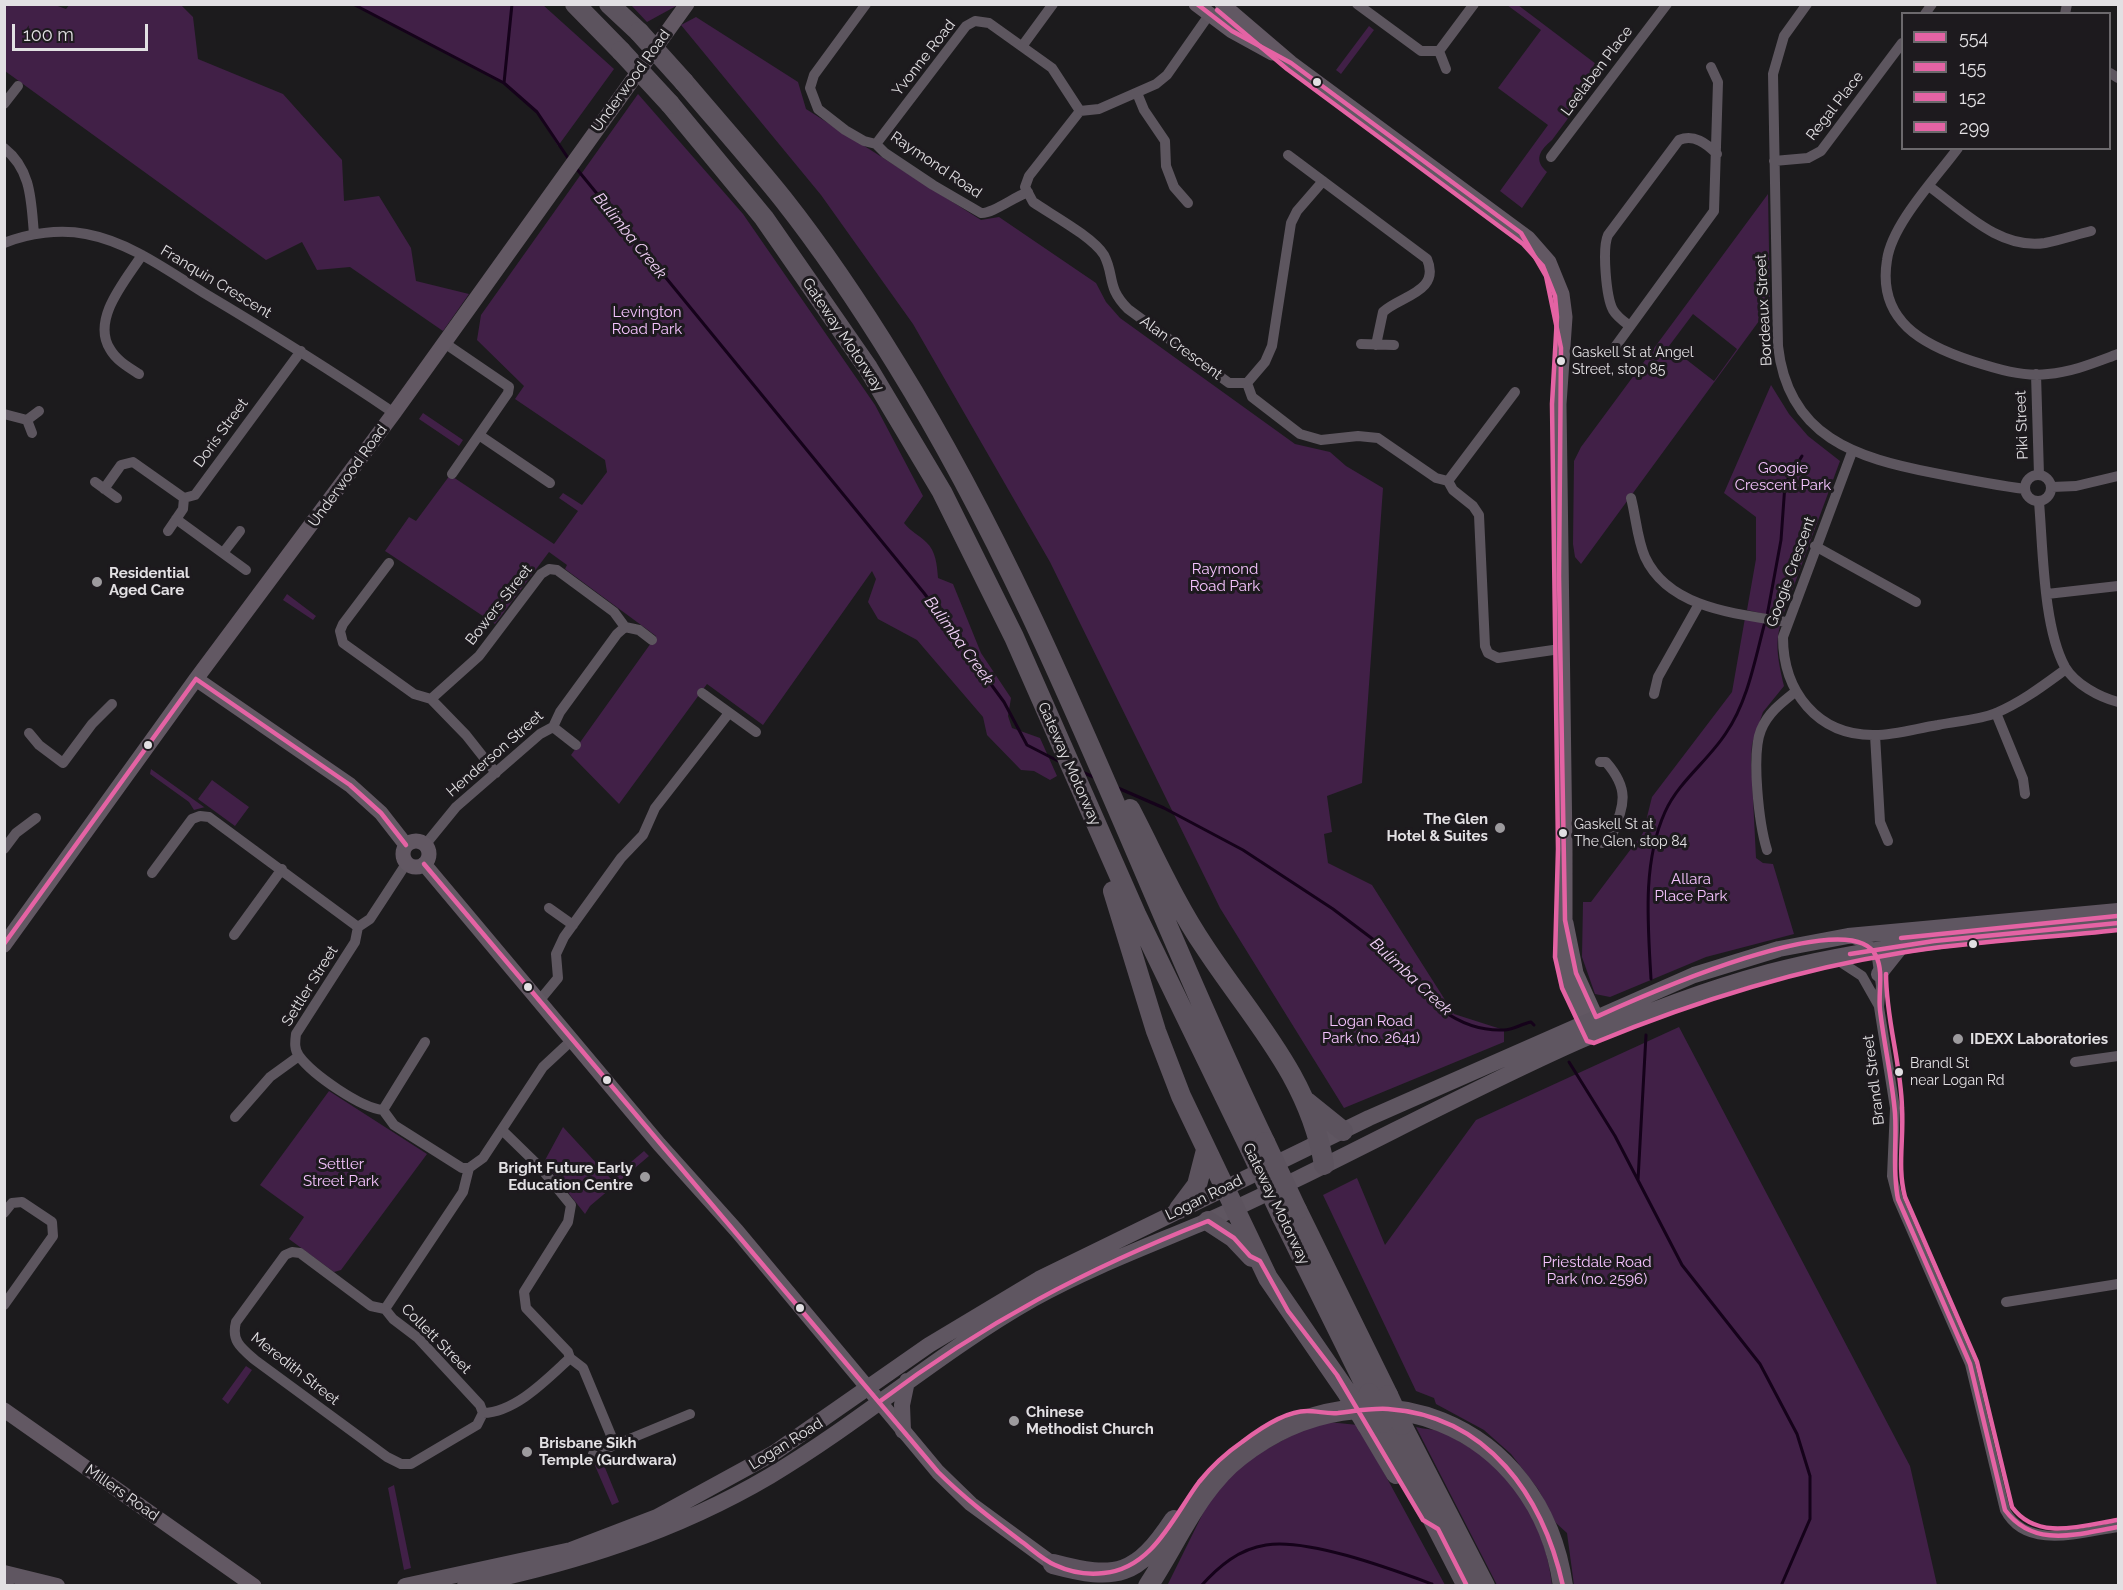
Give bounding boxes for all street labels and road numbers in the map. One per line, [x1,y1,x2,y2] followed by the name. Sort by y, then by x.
[889,16,959,100] street label: Yvonne Road
[1557,23,1637,119] street label: Leelaben Place
[588,26,674,136] street label: Underwood Road
[1803,68,1867,144] street label: Regal Place
[887,128,985,202] street label: Raymond Road
[157,242,275,322] street label: Franquin Crescent
[1752,254,1776,366] street label: Bordeaux Street
[798,275,888,395] street label: Gateway Motorway
[1136,312,1226,384] street label: Alan Crescent
[2012,390,2032,460] street label: Piki Street
[190,395,252,471] street label: Doris Street
[305,421,391,531] street label: Underwood Road
[1763,515,1819,629] street label: Googie Crescent
[462,561,536,649] street label: Bowers Street
[1034,699,1104,829] street label: Gateway Motorway
[443,707,547,801] street label: Henderson Street
[278,942,342,1030] street label: Settler Street
[1860,1034,1888,1126] street label: Brandl Street
[1239,1140,1313,1268] street label: Gateway Motorway
[1163,1172,1245,1224] street label: Logan Road
[397,1300,475,1378] street label: Collett Street
[247,1329,343,1409] street label: Meredith Street
[746,1414,826,1474] street label: Logan Road
[82,1461,162,1525] street label: Millers Road

